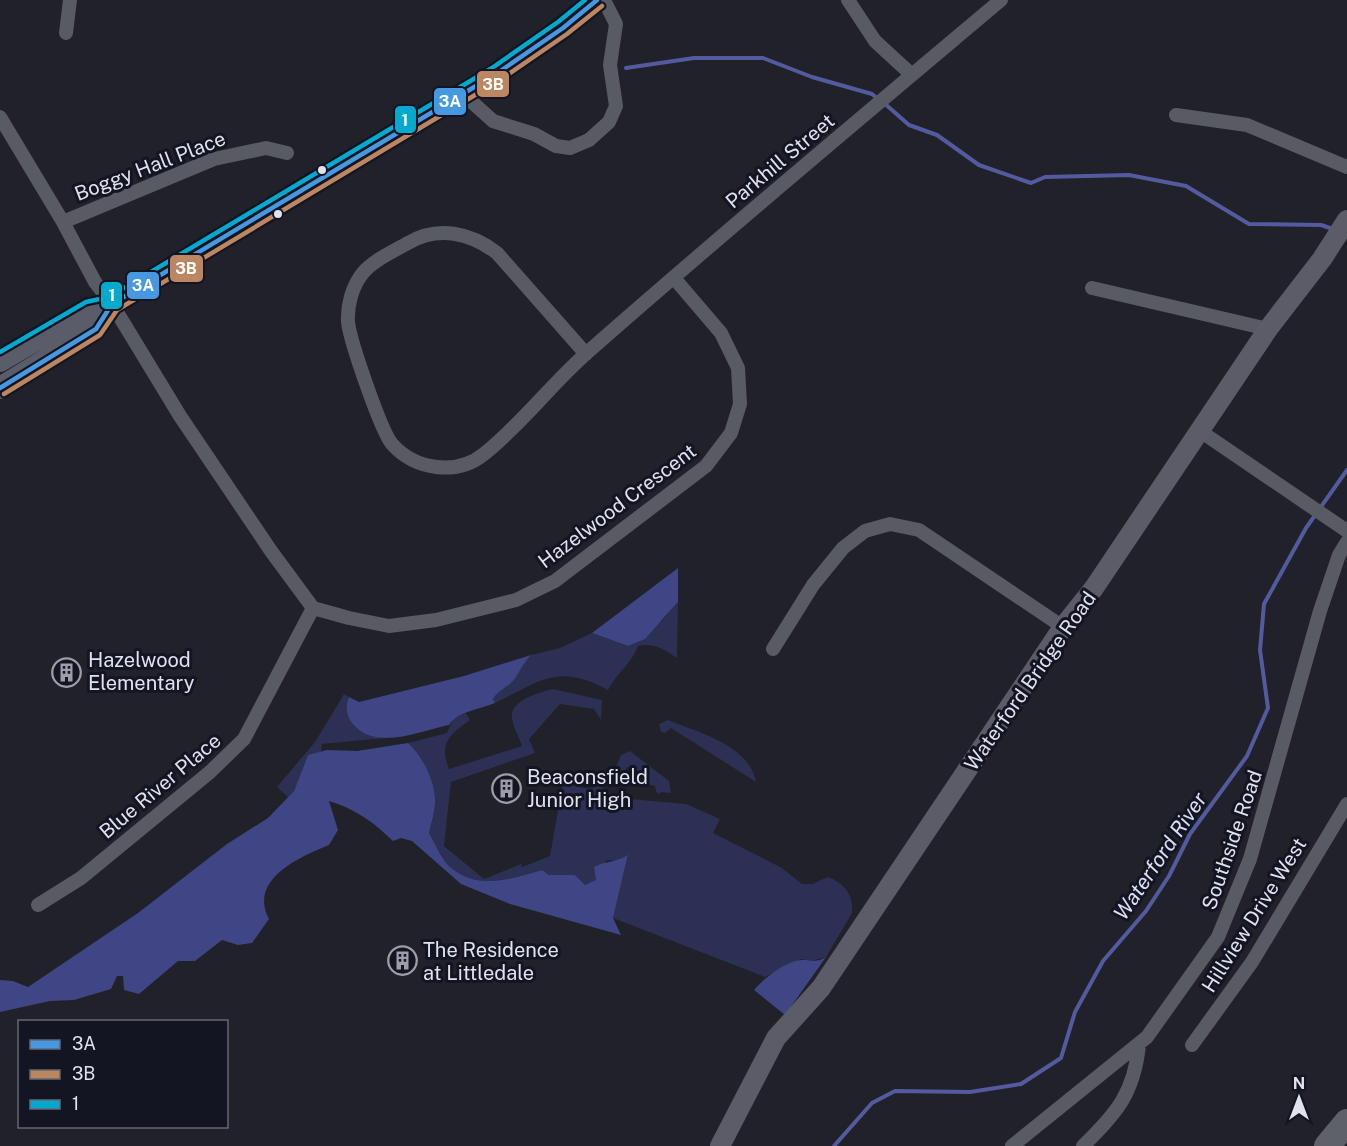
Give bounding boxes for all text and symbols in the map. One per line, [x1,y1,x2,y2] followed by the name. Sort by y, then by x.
[476,70,510,98] line badge: 3B
[482,75,504,94] text: 3B
[433,87,467,116] line badge: 3A
[439,92,462,111] text: 3A
[394,105,417,134] line badge: 1
[721,109,839,213] street label: Parkhill Street
[402,111,408,130] text: 1
[71,126,229,206] street label: Boggy Hall Place
[316,164,328,176] unlabelled marker
[272,208,284,220] unlabelled marker
[169,254,204,283] line badge: 3B
[175,259,197,278] text: 3B
[126,271,160,300] line badge: 3A
[132,276,155,295] text: 3A
[100,281,123,310] line badge: 1
[109,286,115,305] text: 1
[533,439,701,573] street label: Hazelwood Crescent
[959,587,1101,775] street label: Waterford Bridge Road
[88,648,195,695] place label: Hazelwood Elementary
[51,656,83,688] building icon: Hazelwood Elementary
[94,728,226,844] street label: Blue River Place
[527,765,648,812] place label: Beaconsfield Junior High
[1197,767,1267,913] street label: Southside Road
[490,772,522,804] building icon: Beaconsfield Junior High
[1108,787,1212,924] water label: Waterford River
[1197,833,1311,997] street label: Hillview Drive West
[423,938,559,985] place label: The Residence at Littledale
[386,945,418,977] building icon: The Residence at Littledale
[18,1020,228,1128] legend
[72,1033,96,1054] text: 3A
[72,1063,95,1084] text: 3B
[1269,1068,1329,1128] north arrow
[1293,1074,1305,1093] text: N
[72,1093,79,1114] text: 1

